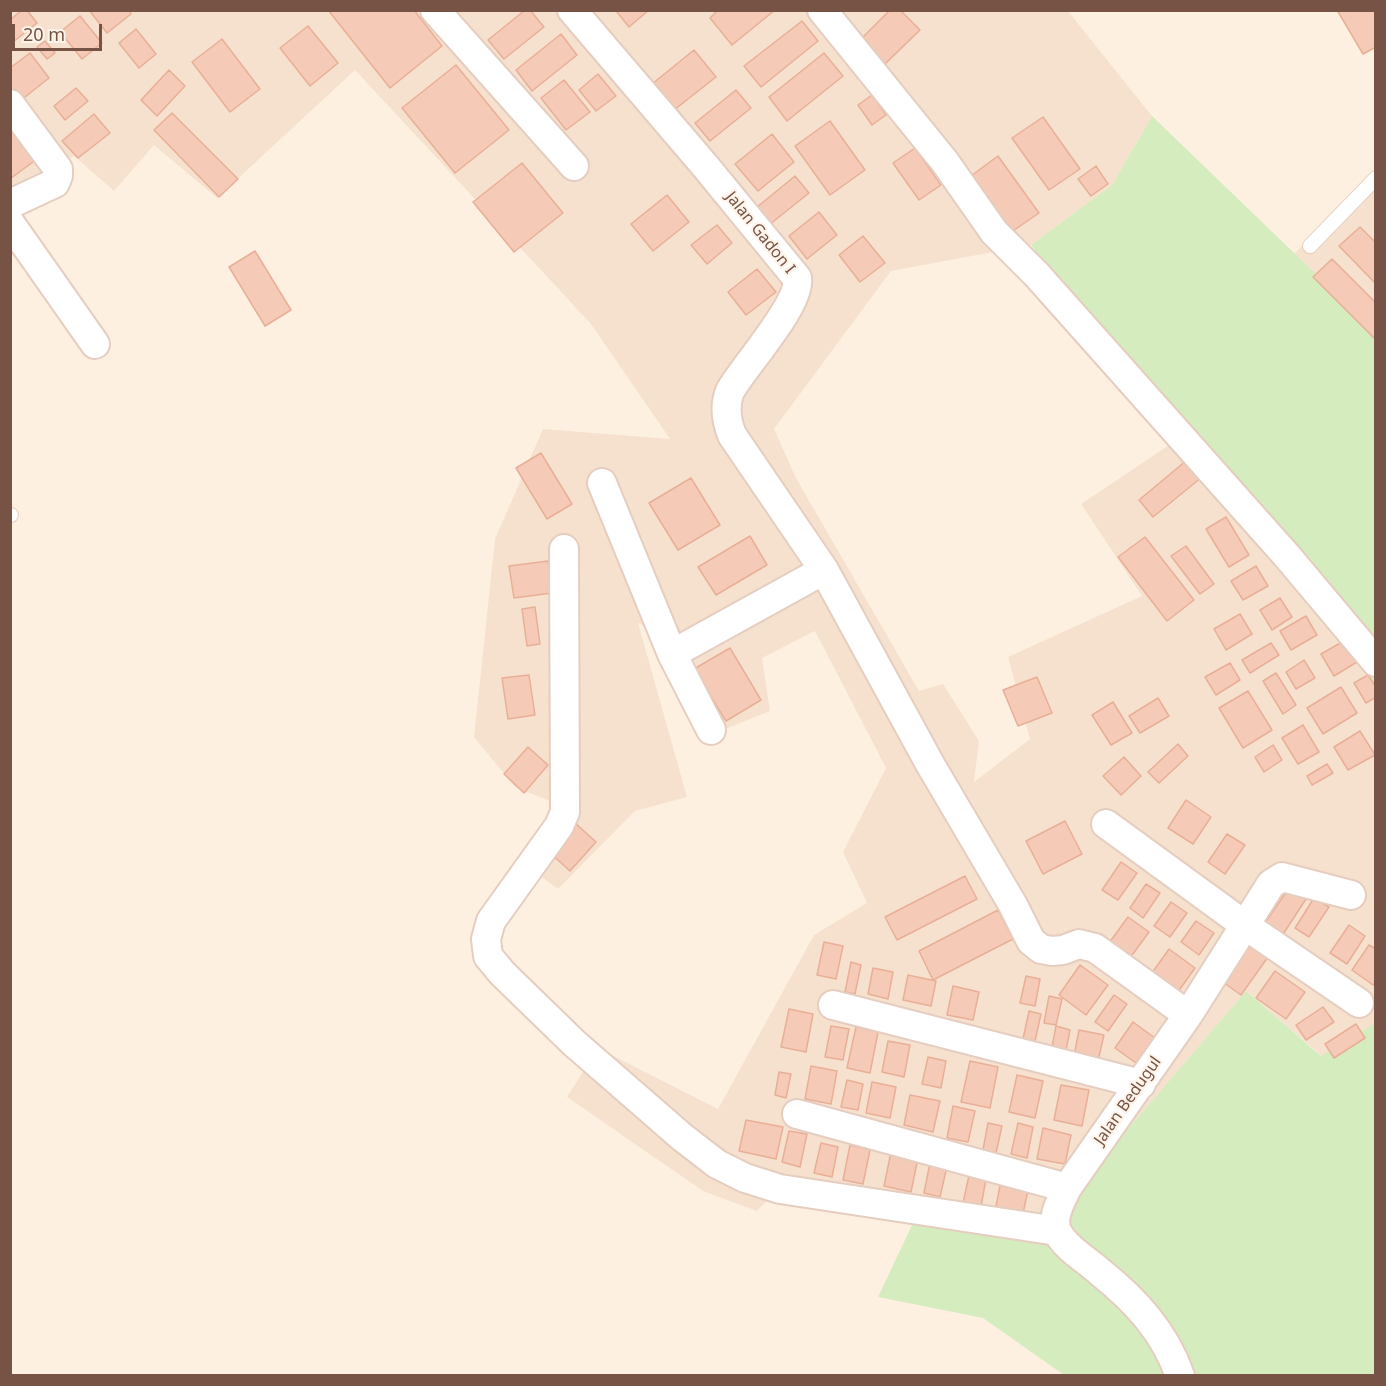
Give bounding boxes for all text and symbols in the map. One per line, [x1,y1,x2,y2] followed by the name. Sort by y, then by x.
[15,12,105,50] scale bar
[23,22,65,46] text: 20 m
[721,188,799,278] street label: Jalan Gadon I
[1090,1053,1166,1149] street label: Jalan Bedugul

